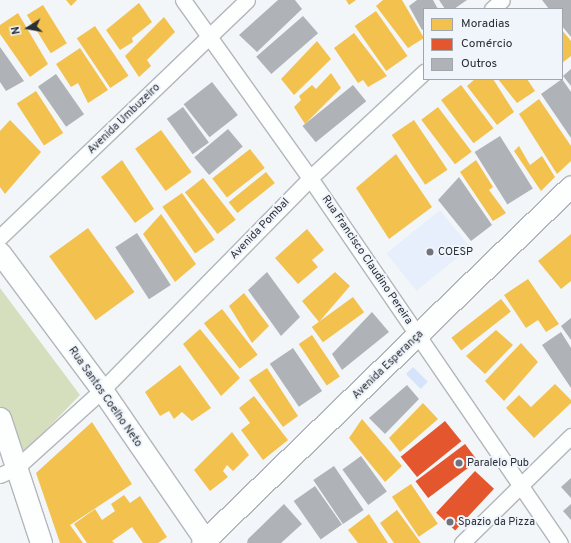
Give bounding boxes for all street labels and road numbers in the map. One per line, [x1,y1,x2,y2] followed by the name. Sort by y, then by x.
[85,81,163,157] street label: Avenida Umbuzeiro
[319,193,415,327] street label: Rua Francisco Claudino Pereira
[228,196,292,262] street label: Avenida Pombal
[350,328,426,402] street label: Avenida Esperança
[65,344,145,450] street label: Rua Santos Coelho Neto

